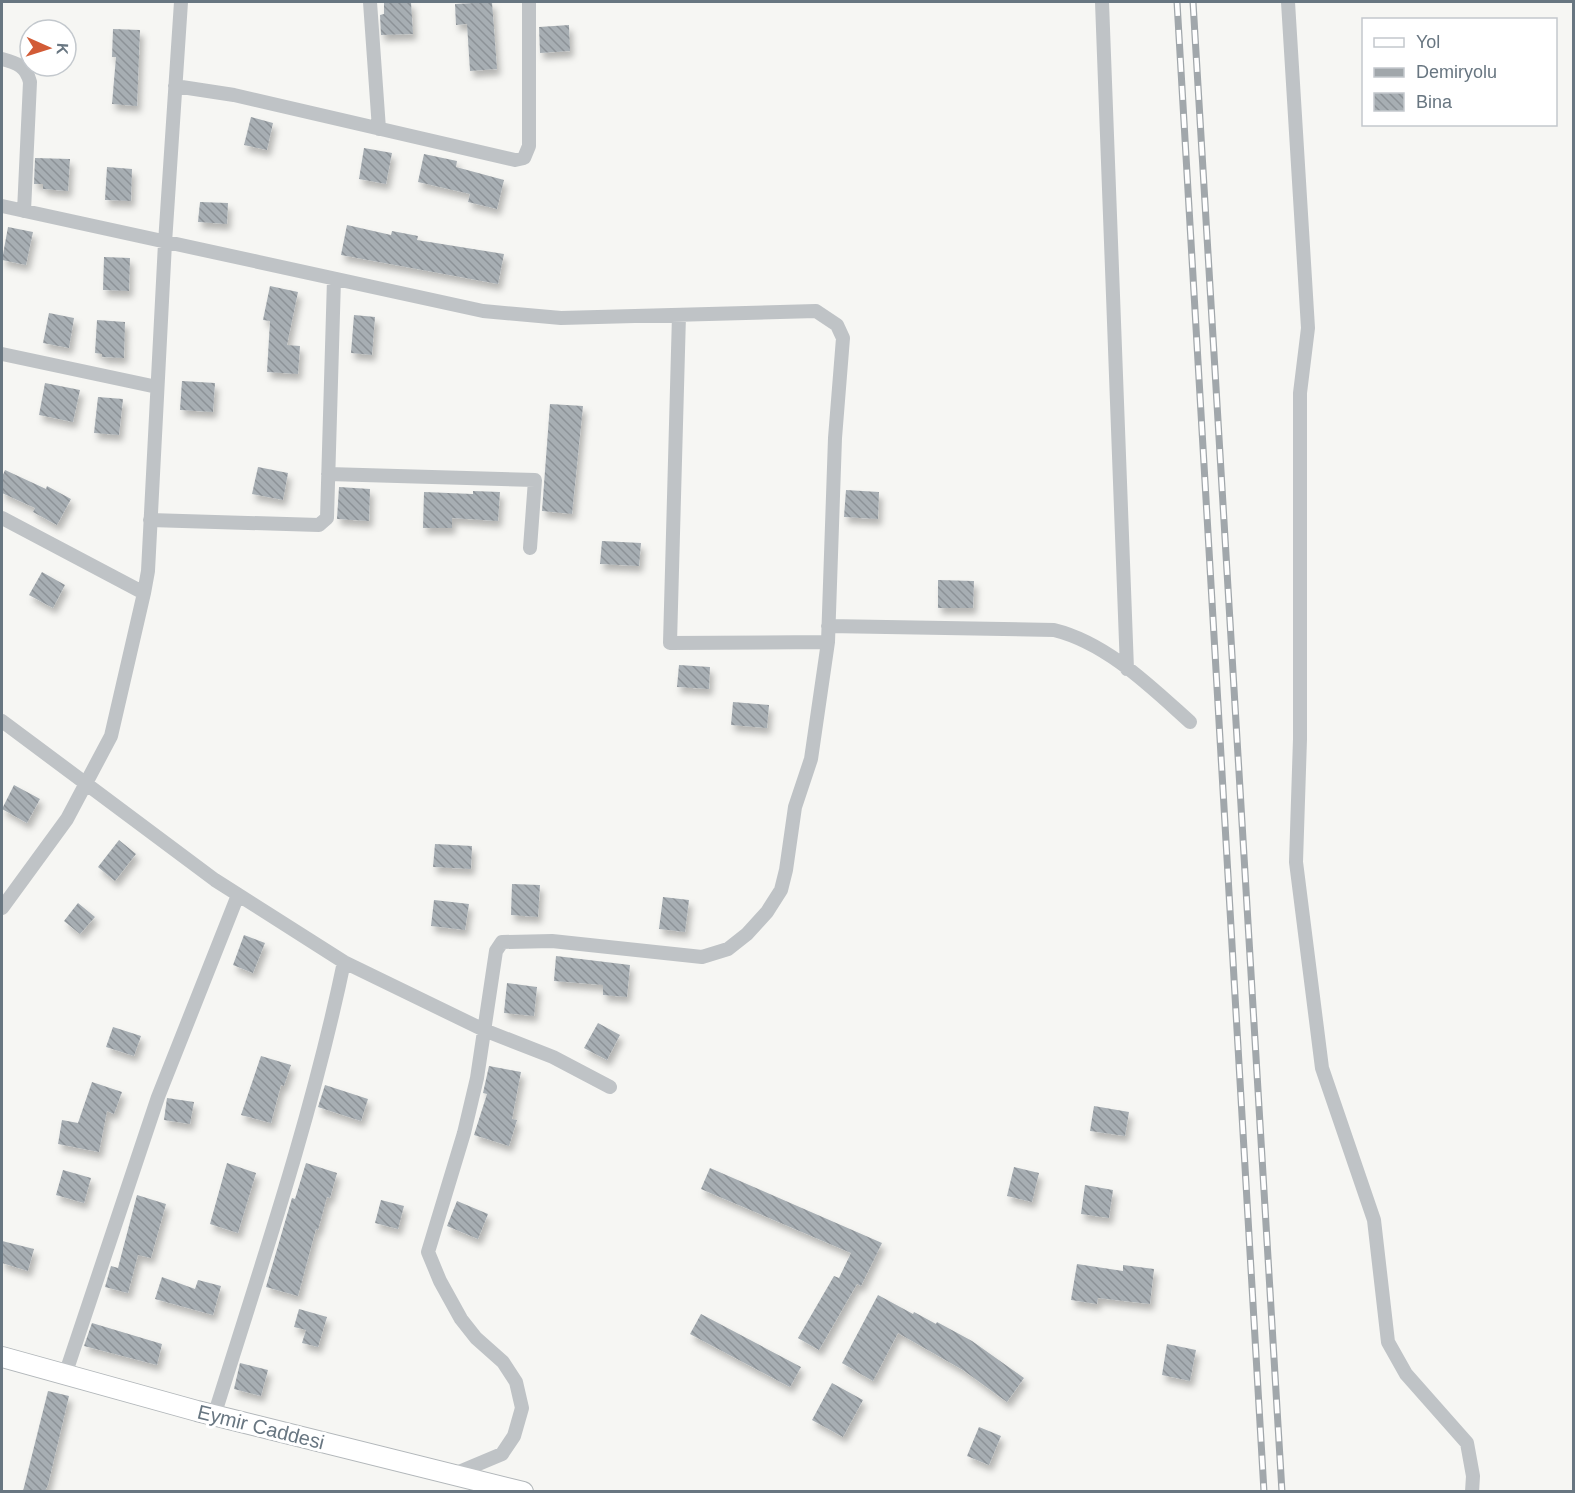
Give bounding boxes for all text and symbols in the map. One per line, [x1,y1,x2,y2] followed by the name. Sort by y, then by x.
[18,18,78,78] north arrow
[1362,18,1557,126] legend
[1416,32,1440,52] text: Yol
[54,43,71,55] text: K
[1416,62,1497,82] text: Demiryolu
[1416,92,1453,112] text: Bina
[195,1401,327,1453] street label: Eymir Caddesi

